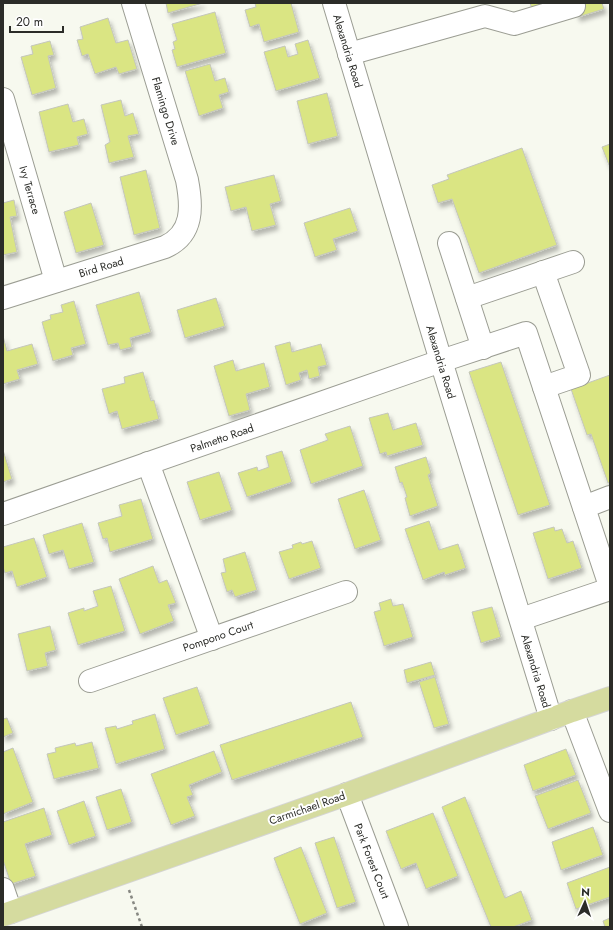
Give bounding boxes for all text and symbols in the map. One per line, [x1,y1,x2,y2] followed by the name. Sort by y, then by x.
[10,8,63,34] scale bar
[329,12,367,90] street label: Alexandria Road
[16,13,43,31] text: 20 m
[148,75,184,147] street label: Flamingo Drive
[15,164,45,216] street label: Ivy Terrace
[77,253,125,281] street label: Bird Road
[422,323,460,401] street label: Alexandria Road
[188,420,256,456] street label: Palmetto Road
[181,616,256,656] street label: Pompono Court
[517,632,555,710] street label: Alexandria Road
[267,787,347,829] street label: Carmichael Road
[350,821,394,901] street label: Park Forest Court
[565,882,605,922] north arrow
[581,884,590,900] text: N

